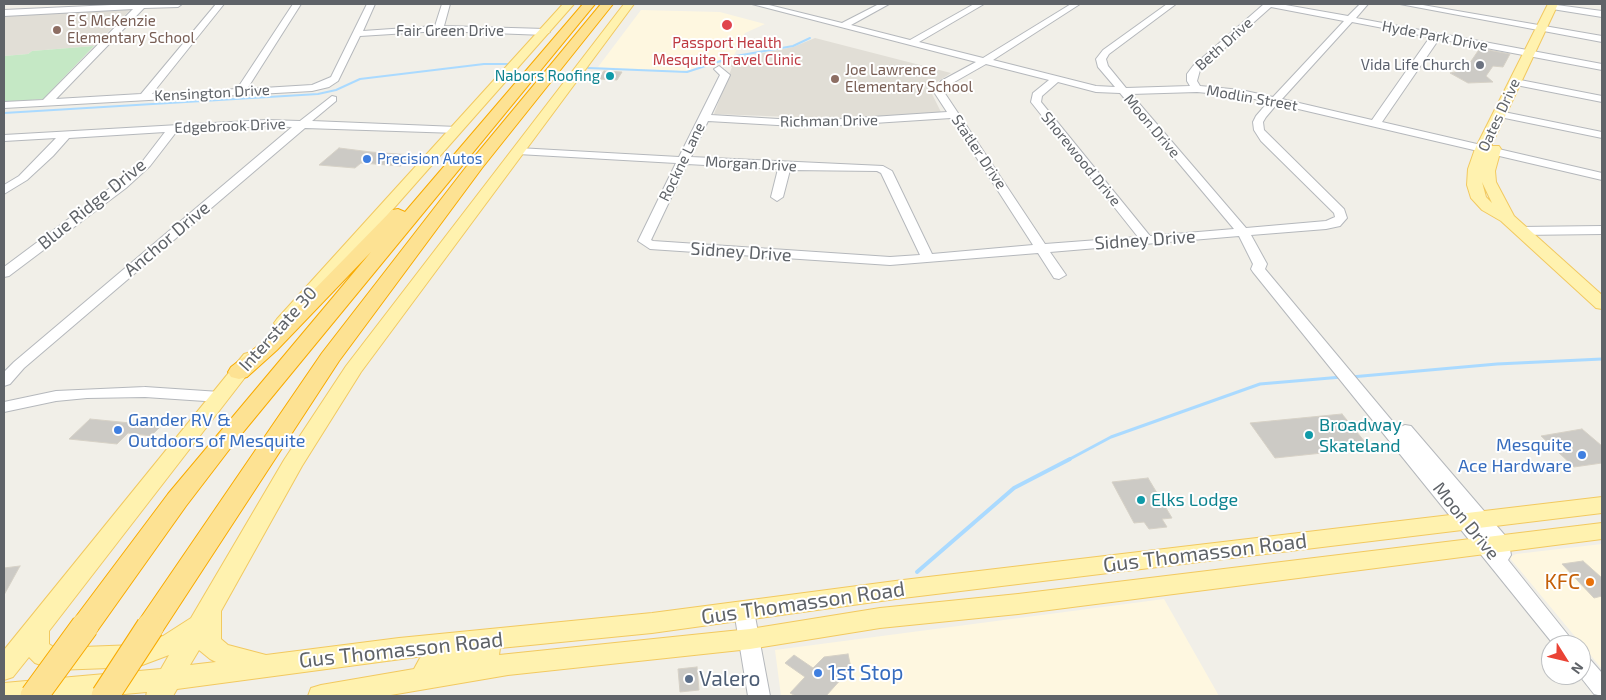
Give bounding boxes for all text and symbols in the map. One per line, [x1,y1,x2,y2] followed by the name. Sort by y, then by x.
[67,12,195,47] place label: E S McKenzie Elementary School
[1192,14,1256,74] street label: Beth Drive
[1381,17,1489,55] street label: Hyde Park Drive
[720,18,734,32] marker: Passport Health Mesquite Travel Clinic
[396,22,504,40] street label: Fair Green Drive
[51,24,63,36] marker: E S McKenzie Elementary School
[653,34,801,69] place label: Passport Health Mesquite Travel Clinic
[1361,56,1470,74] place label: Vida Life Church
[1474,59,1486,71] marker: Vida Life Church
[845,61,973,96] place label: Joe Lawrence Elementary School
[495,67,600,85] place label: Nabors Roofing
[604,70,616,82] marker: Nabors Roofing
[829,73,841,85] marker: Joe Lawrence Elementary School
[1474,76,1524,154] street label: Oates Drive
[154,81,270,105] street label: Kensington Drive
[1205,81,1299,115] street label: Modlin Street
[1120,90,1184,162] street label: Moon Drive
[1037,108,1125,210] street label: Shorewood Drive
[780,111,878,131] street label: Richman Drive
[948,112,1010,192] street label: Statler Drive
[174,115,286,137] street label: Edgebrook Drive
[655,120,709,204] street label: Rockne Lane
[377,150,482,168] place label: Precision Autos
[361,153,373,165] marker: Precision Autos
[705,153,797,175] street label: Morgan Drive
[34,154,150,254] street label: Blue Ridge Drive
[120,197,214,281] street label: Anchor Drive
[1094,226,1196,254] street label: Sidney Drive
[690,238,792,266] street label: Sidney Drive
[234,282,322,376] street label: Interstate 30
[128,409,305,452] place label: Gander RV & Outdoors of Mesquite
[1319,414,1402,456] place label: Broadway Skateland
[112,424,124,436] marker: Gander RV & Outdoors of Mesquite
[1303,429,1315,441] marker: Broadway Skateland
[1458,434,1572,476] place label: Mesquite Ace Hardware
[1576,449,1588,461] marker: Mesquite Ace Hardware
[1428,478,1504,564] street label: Moon Drive
[1151,489,1238,511] place label: Elks Lodge
[1135,494,1147,506] marker: Elks Lodge
[1102,528,1308,578] street label: Gus Thomasson Road
[1544,569,1580,595] place label: KFC
[700,576,906,630] street label: Gus Thomasson Road
[1584,576,1596,588] marker: KFC
[298,627,504,673] street label: Gus Thomasson Road
[1541,635,1591,685] north arrow
[1568,659,1588,678] text: N
[828,660,903,686] place label: 1st Stop
[699,666,760,692] place label: Valero
[812,667,824,679] marker: 1st Stop
[683,673,695,685] marker: Valero

